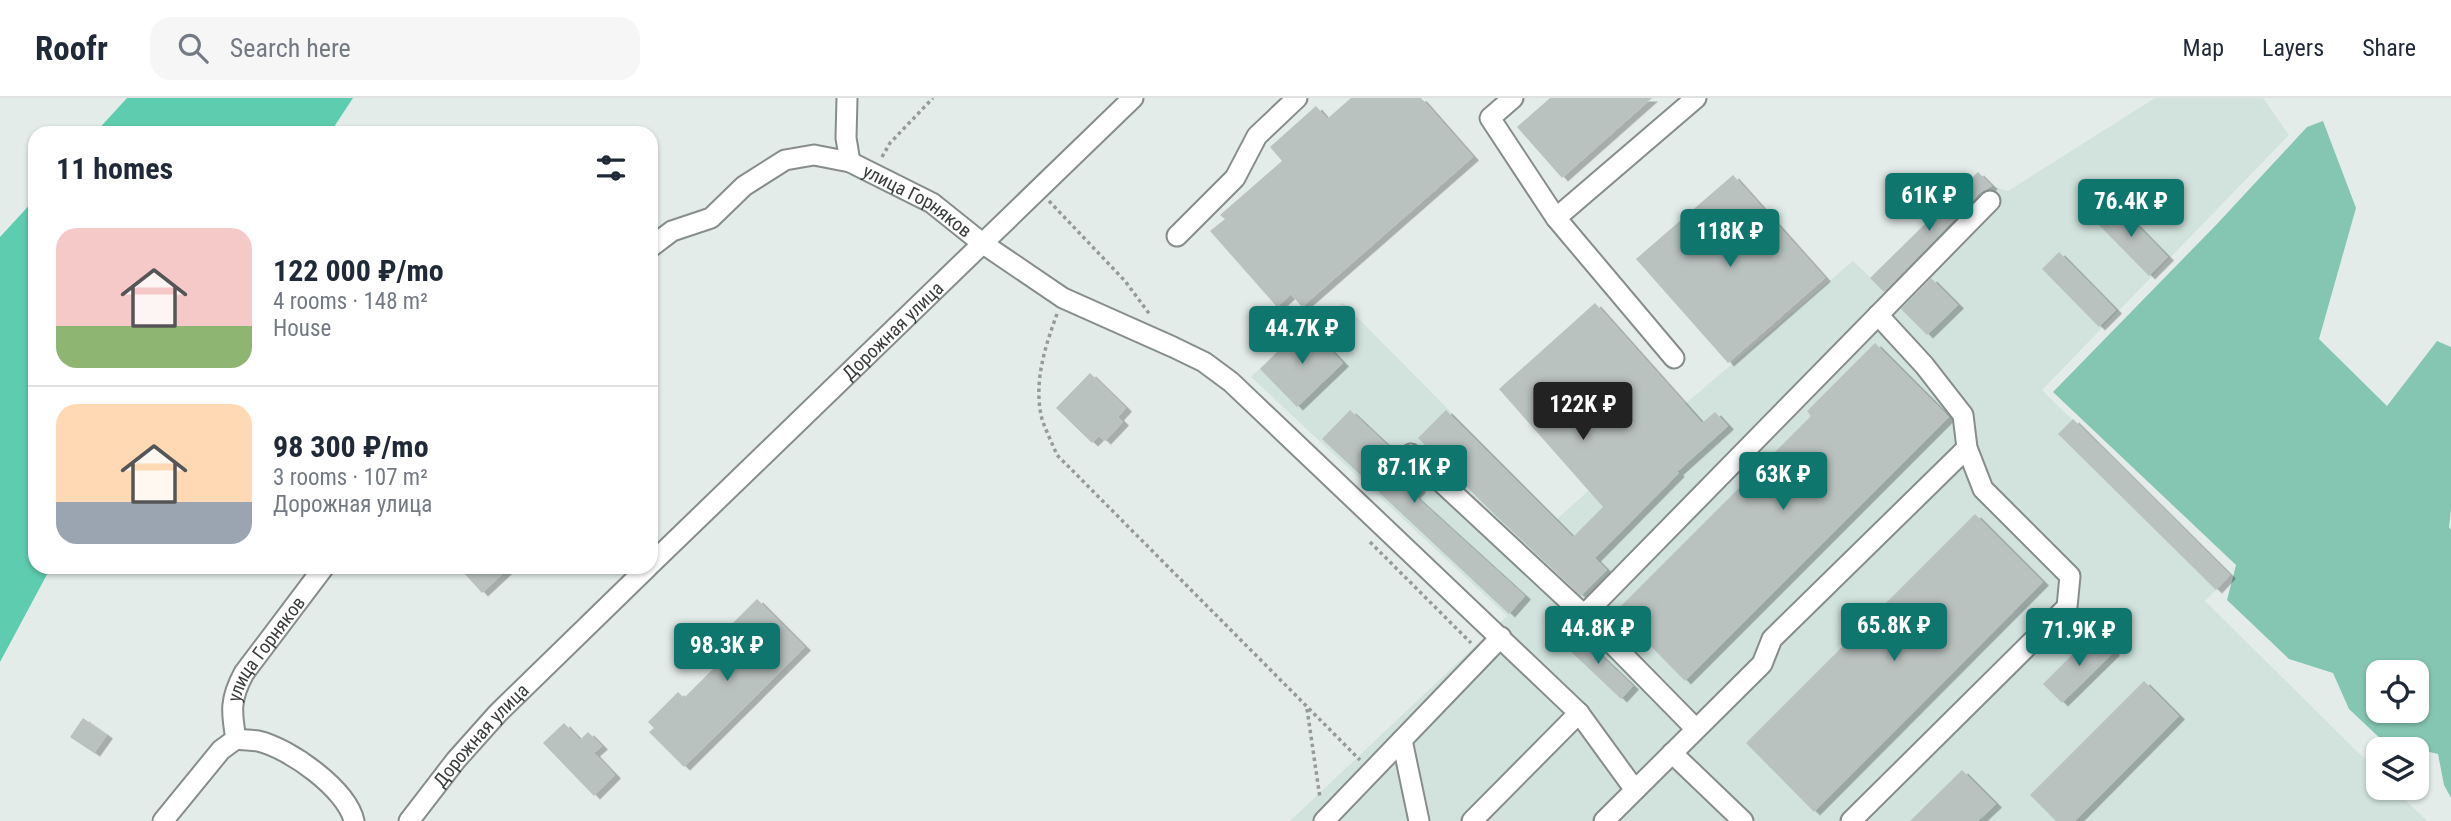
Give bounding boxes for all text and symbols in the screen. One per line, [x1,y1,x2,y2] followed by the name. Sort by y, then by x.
[150,17,640,80] search box
[35,29,108,68] text: Roofr
[174,29,212,67] icon: search
[230,33,351,63] text: Search here
[2183,34,2224,62] text: Map
[2262,34,2324,62] text: Layers
[2362,34,2416,62] text: Share
[592,149,630,187] icon: filters
[56,151,173,186] text: 11 homes
[859,159,976,242] street label: улица Горняков
[1880,174,1978,233] pin: 61K ₽
[2066,180,2196,239] pin: 76.4K ₽
[1901,182,1957,209] text: 61K ₽
[2094,188,2168,215] text: 76.4K ₽
[1673,209,1787,269] pin: 118K ₽
[1696,218,1764,245] text: 118K ₽
[273,253,444,288] text: 122 000 ₽/mo
[112,256,196,340] icon: home
[838,277,948,385] street label: Дорожная улица
[273,288,428,315] text: 4 rooms · 148 m²
[1237,306,1367,366] pin: 44.7K ₽
[273,315,331,342] text: House
[1265,315,1339,342] text: 44.7K ₽
[1526,382,1640,442] pin: 122K ₽
[1549,391,1617,418] text: 122K ₽
[273,429,429,464] text: 98 300 ₽/mo
[112,432,196,516] icon: home
[1349,446,1479,505] pin: 87.1K ₽
[1734,452,1832,512] pin: 63K ₽
[1377,454,1451,481] text: 87.1K ₽
[1755,461,1811,488] text: 63K ₽
[273,464,428,491] text: 3 rooms · 107 m²
[273,491,432,518] text: Дорожная улица
[223,592,310,704] street label: улица Горняков
[1829,603,1959,663] pin: 65.8K ₽
[1533,606,1663,666] pin: 44.8K ₽
[2014,608,2144,668] pin: 71.9K ₽
[1857,612,1931,639] text: 65.8K ₽
[1561,615,1635,642] text: 44.8K ₽
[2042,617,2116,644] text: 71.9K ₽
[662,624,792,683] pin: 98.3K ₽
[690,632,764,659] text: 98.3K ₽
[2366,660,2429,800] map controls
[2366,660,2429,723] button: locate
[428,679,533,792] street label: Дорожная улица
[2366,737,2429,800] button: layers

